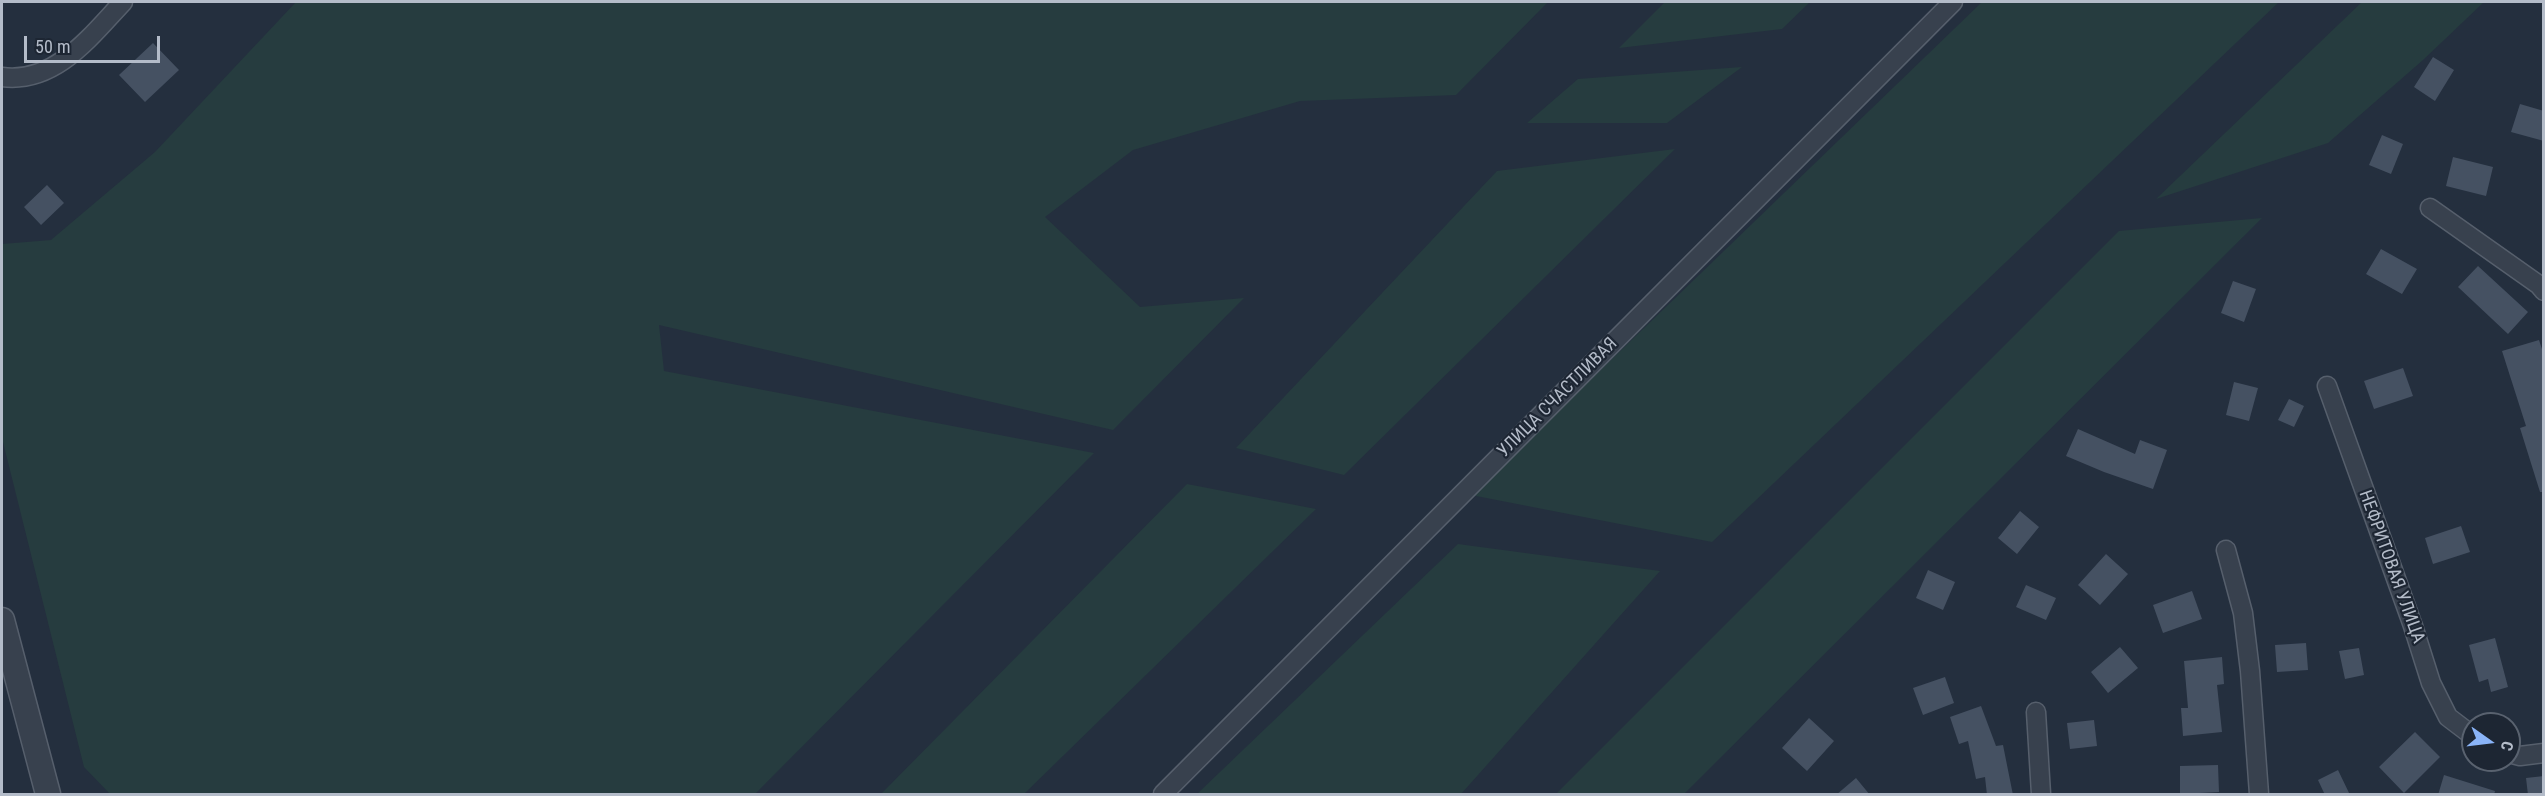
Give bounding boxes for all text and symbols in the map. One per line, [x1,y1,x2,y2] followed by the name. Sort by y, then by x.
[27,24,164,62] scale bar
[35,36,70,57] text: 50 m
[1494,334,1622,462] street label: УЛИЦА СЧАСТЛИВАЯ
[2353,488,2429,646] street label: НЕФРИТОВАЯ УЛИЦА
[2461,712,2521,772] north arrow
[2497,739,2517,753] text: С

